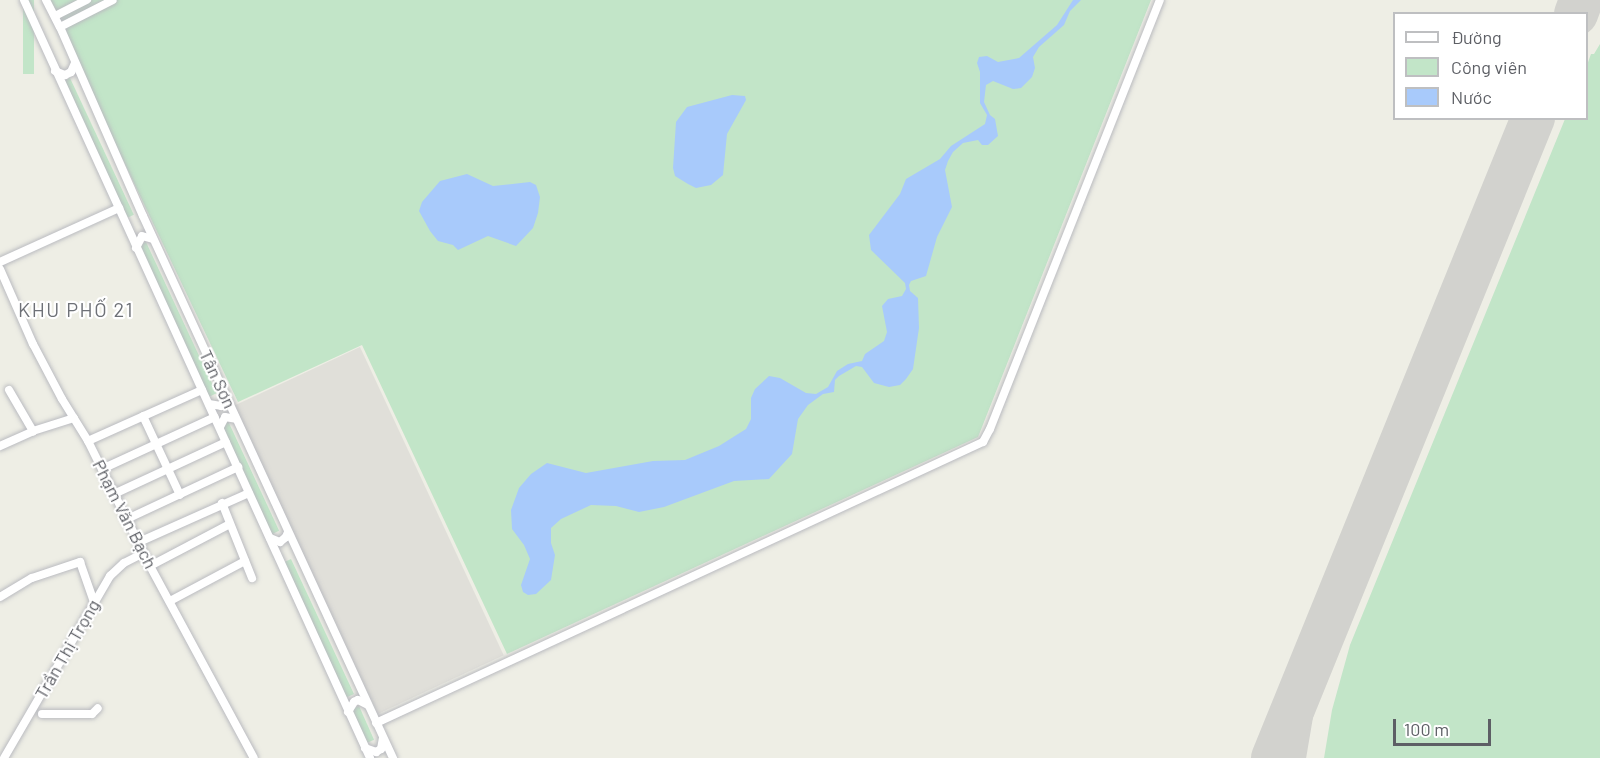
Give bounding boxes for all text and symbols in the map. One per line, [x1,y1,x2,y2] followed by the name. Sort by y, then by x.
[1393,12,1588,120] legend
[1451,26,1502,48] text: Đường
[1451,56,1527,78] text: Công viên
[1451,86,1492,108] text: Nước
[18,297,134,321] district label: KHU PHỐ 21
[195,346,241,412] street label: Tân Sơn
[88,456,162,572] street label: Phạm Văn Bạch
[30,595,104,703] street label: Trần Thị Trọng
[1396,707,1494,745] scale bar
[1404,718,1449,740] text: 100 m

